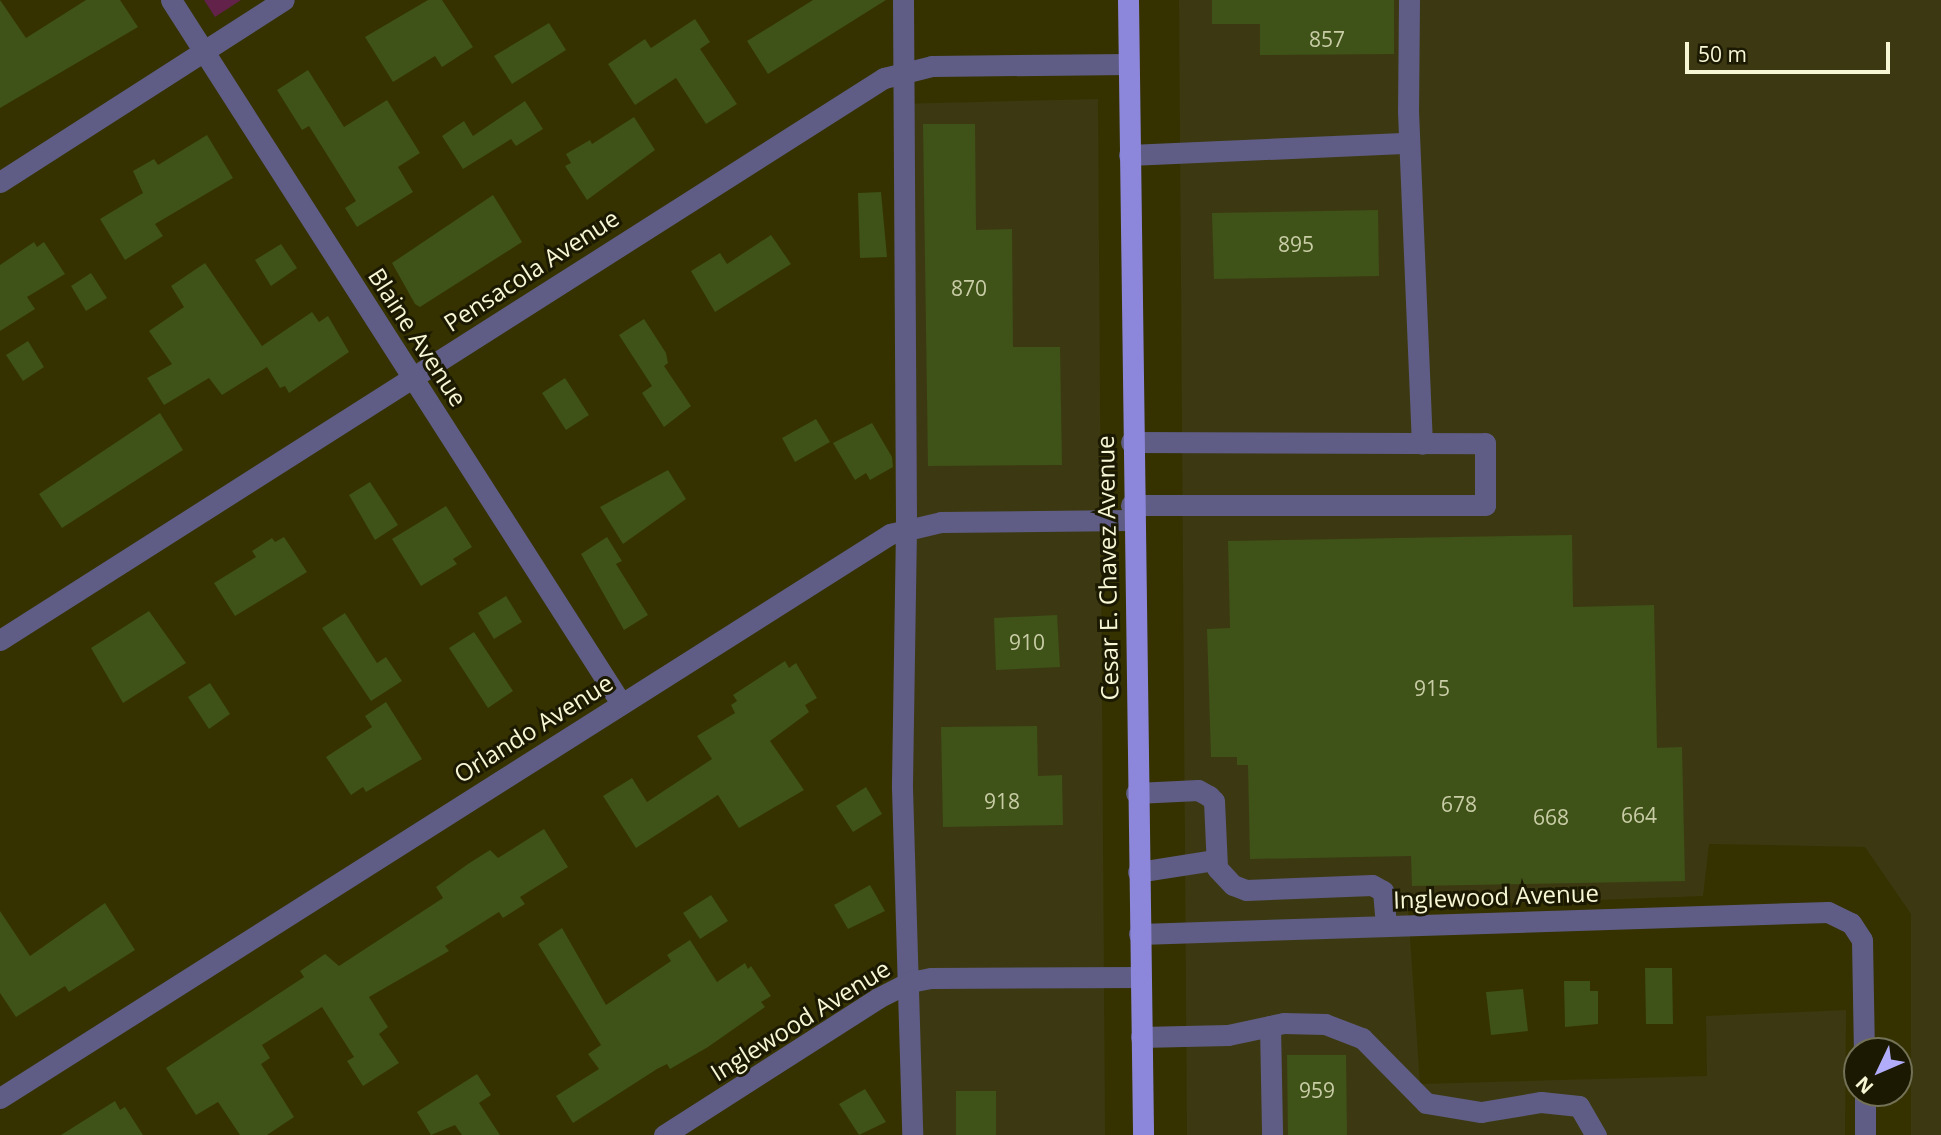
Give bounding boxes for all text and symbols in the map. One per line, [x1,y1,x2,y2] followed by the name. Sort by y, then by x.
[1309,26,1345,52] house number: 857
[1689,28,1894,72] scale bar
[1698,40,1747,68] text: 50 m
[438,203,624,337] street label: Pensacola Avenue
[1278,231,1314,257] house number: 895
[363,263,473,411] street label: Blaine Avenue
[951,275,987,301] house number: 870
[1090,435,1124,701] street label: Cesar E. Chavez Avenue
[1009,629,1045,655] house number: 910
[448,668,618,788] street label: Orlando Avenue
[1414,675,1450,701] house number: 915
[984,788,1020,814] house number: 918
[1441,791,1477,817] house number: 678
[1621,802,1657,828] house number: 664
[1533,804,1569,830] house number: 668
[1393,878,1599,914] street label: Inglewood Avenue
[705,953,895,1087] street label: Inglewood Avenue
[1843,1037,1913,1107] north arrow
[1850,1071,1879,1100] text: N
[1299,1077,1335,1103] house number: 959

